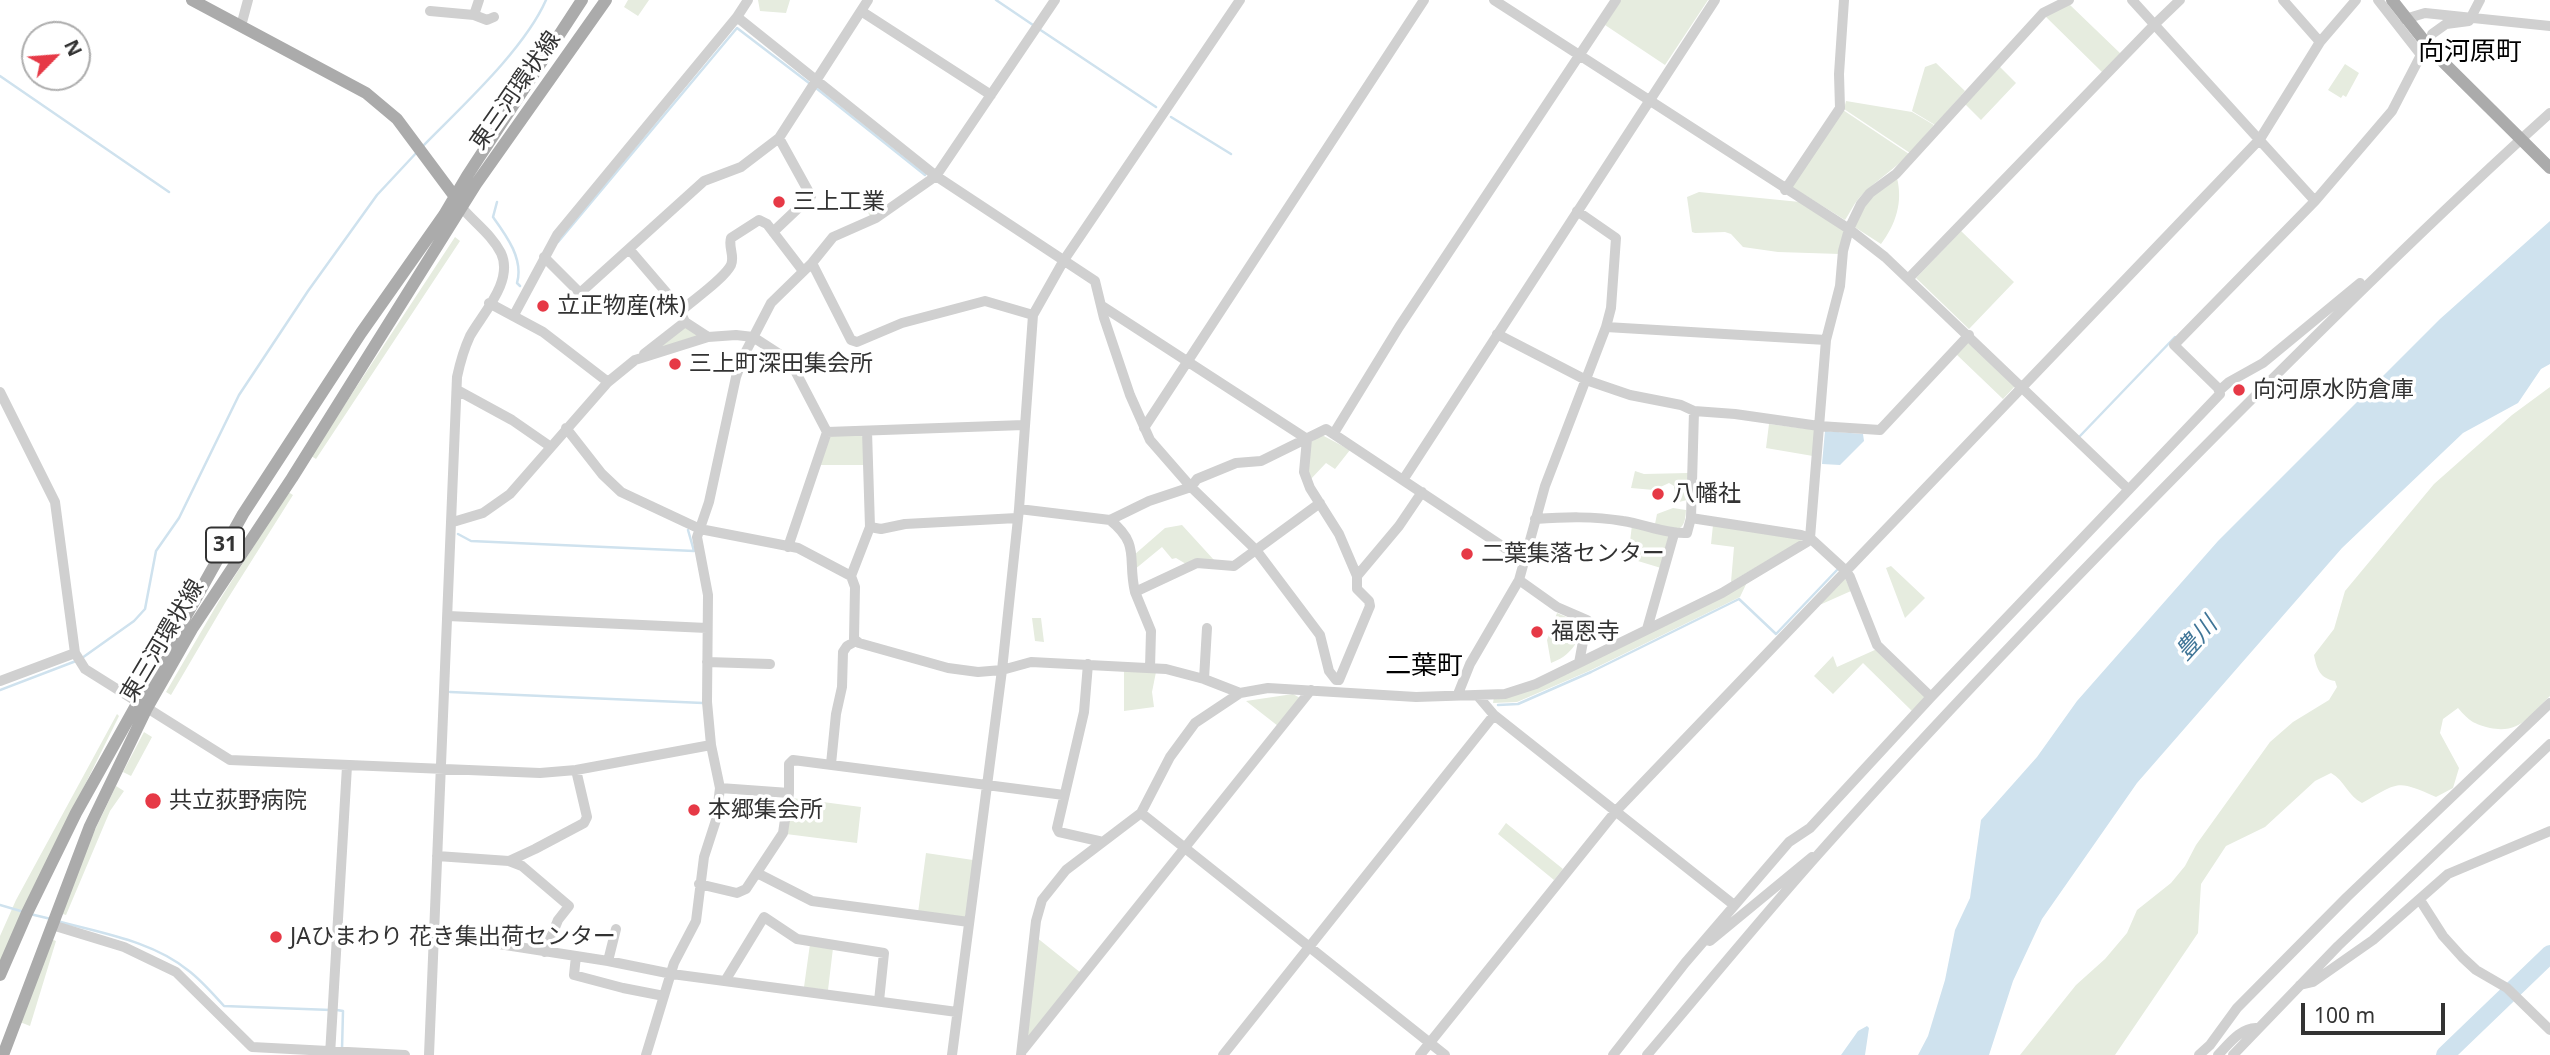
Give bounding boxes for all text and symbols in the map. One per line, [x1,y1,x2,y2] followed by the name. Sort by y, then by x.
[21,21,91,91] north arrow
[465,27,567,155] street label: 東三河環状線
[58,35,88,60] text: N
[2418,37,2522,69] district label: 向河原町
[793,188,885,216] place label: 三上工業
[771,194,787,210] marker: 三上工業
[557,292,686,320] place label: 立正物産(株)
[535,298,551,314] marker: 立正物産(株)
[689,350,873,378] place label: 三上町深田集会所
[667,356,683,372] marker: 三上町深田集会所
[2253,376,2414,404] place label: 向河原水防倉庫
[2231,382,2247,398] marker: 向河原水防倉庫
[1672,480,1741,508] place label: 八幡社
[1650,486,1666,502] marker: 八幡社
[206,528,244,562] road number: 31
[1481,540,1665,568] place label: 二葉集落センター
[1459,546,1475,562] marker: 二葉集落センター
[116,575,210,707] street label: 東三河環状線
[2170,612,2224,666] water label: 豊川
[1551,618,1620,646] place label: 福恩寺
[1529,624,1545,640] marker: 福恩寺
[1385,651,1463,683] district label: 二葉町
[169,787,307,815] place label: 共立荻野病院
[143,791,163,811] marker: 共立荻野病院
[708,796,823,824] place label: 本郷集会所
[686,802,702,818] marker: 本郷集会所
[290,923,616,951] place label: JAひまわり 花き集出荷センター
[268,929,284,945] marker: JAひまわり 花き集出荷センター
[2305,988,2448,1032] scale bar
[2314,1001,2375,1029] text: 100 m

